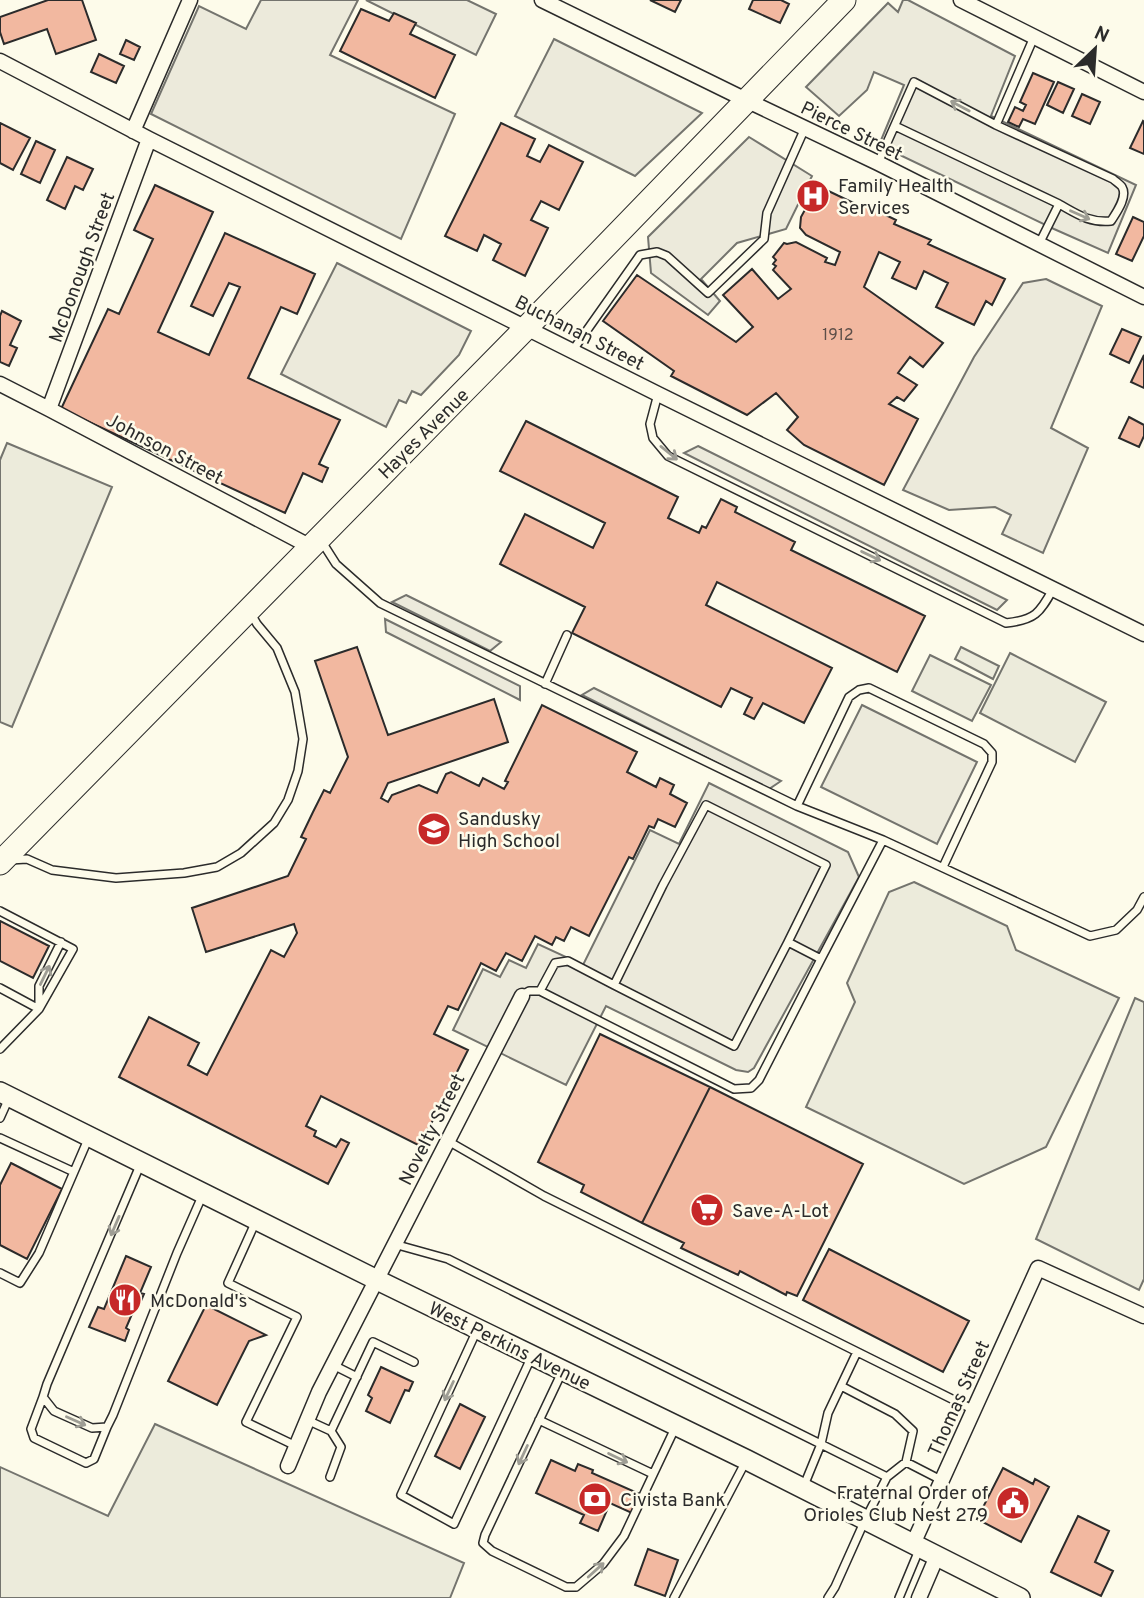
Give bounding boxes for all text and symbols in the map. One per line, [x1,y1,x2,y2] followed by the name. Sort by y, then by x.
[1060,14,1130,84] north arrow
[1090,22,1113,49] text: N
[796,97,906,167] street label: Pierce Street
[950,99,971,112] one-way arrow
[838,175,954,221] place label: Family Health Services
[794,177,832,215] hospital icon: Family Health Services
[45,189,121,346] street label: McDonough Street
[1069,209,1091,222] one-way arrow
[510,291,648,377] street label: Buchanan Street
[822,326,854,346] house number: 1912
[374,384,475,485] street label: Hayes Avenue
[101,409,227,491] street label: Johnson Street
[659,446,677,461] one-way arrow
[860,550,881,563] one-way arrow
[458,808,560,854] place label: Sandusky High School
[415,810,453,848] school or university icon: Sandusky High School
[38,965,52,986] one-way arrow
[394,1070,471,1190] street label: Novelty Street
[688,1191,726,1229] supermarket icon: Save-A-Lot
[732,1200,829,1224] place label: Save-A-Lot
[108,1214,121,1236] one-way arrow
[106,1281,144,1319] restaurant icon: McDonald's
[150,1290,248,1314] place label: McDonald's
[424,1297,594,1396] street label: West Perkins Avenue
[924,1337,996,1461] street label: Thomas Street
[442,1380,455,1401] one-way arrow
[64,1415,86,1428] one-way arrow
[516,1444,529,1465] one-way arrow
[607,1451,628,1465] one-way arrow
[576,1480,614,1518] bank icon: Civista Bank
[803,1482,989,1528] place label: Fraternal Order of Orioles Club Nest 279
[994,1484,1032,1522] public building icon: Fraternal Order of Orioles Club Nest 279
[620,1489,726,1513] place label: Civista Bank
[587,1562,605,1578] one-way arrow

